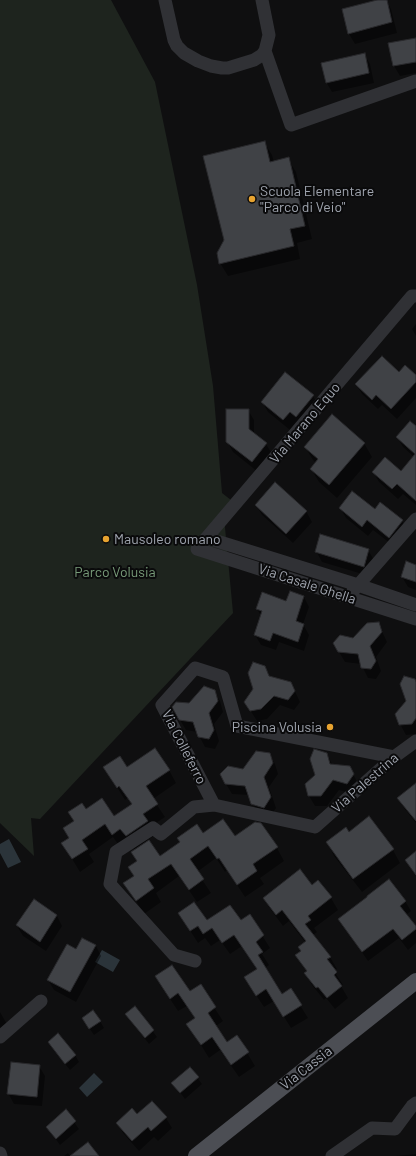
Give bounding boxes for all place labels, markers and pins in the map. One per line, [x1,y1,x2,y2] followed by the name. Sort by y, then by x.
[260,183,374,216] place label: Scuola Elementare "Parco di Veio"
[247,194,257,204] marker: Scuola Elementare "Parco di Veio"
[114,531,221,547] place label: Mausoleo romano
[101,534,111,544] marker: Mausoleo romano
[232,719,322,735] place label: Piscina Volusia
[325,722,335,732] marker: Piscina Volusia

